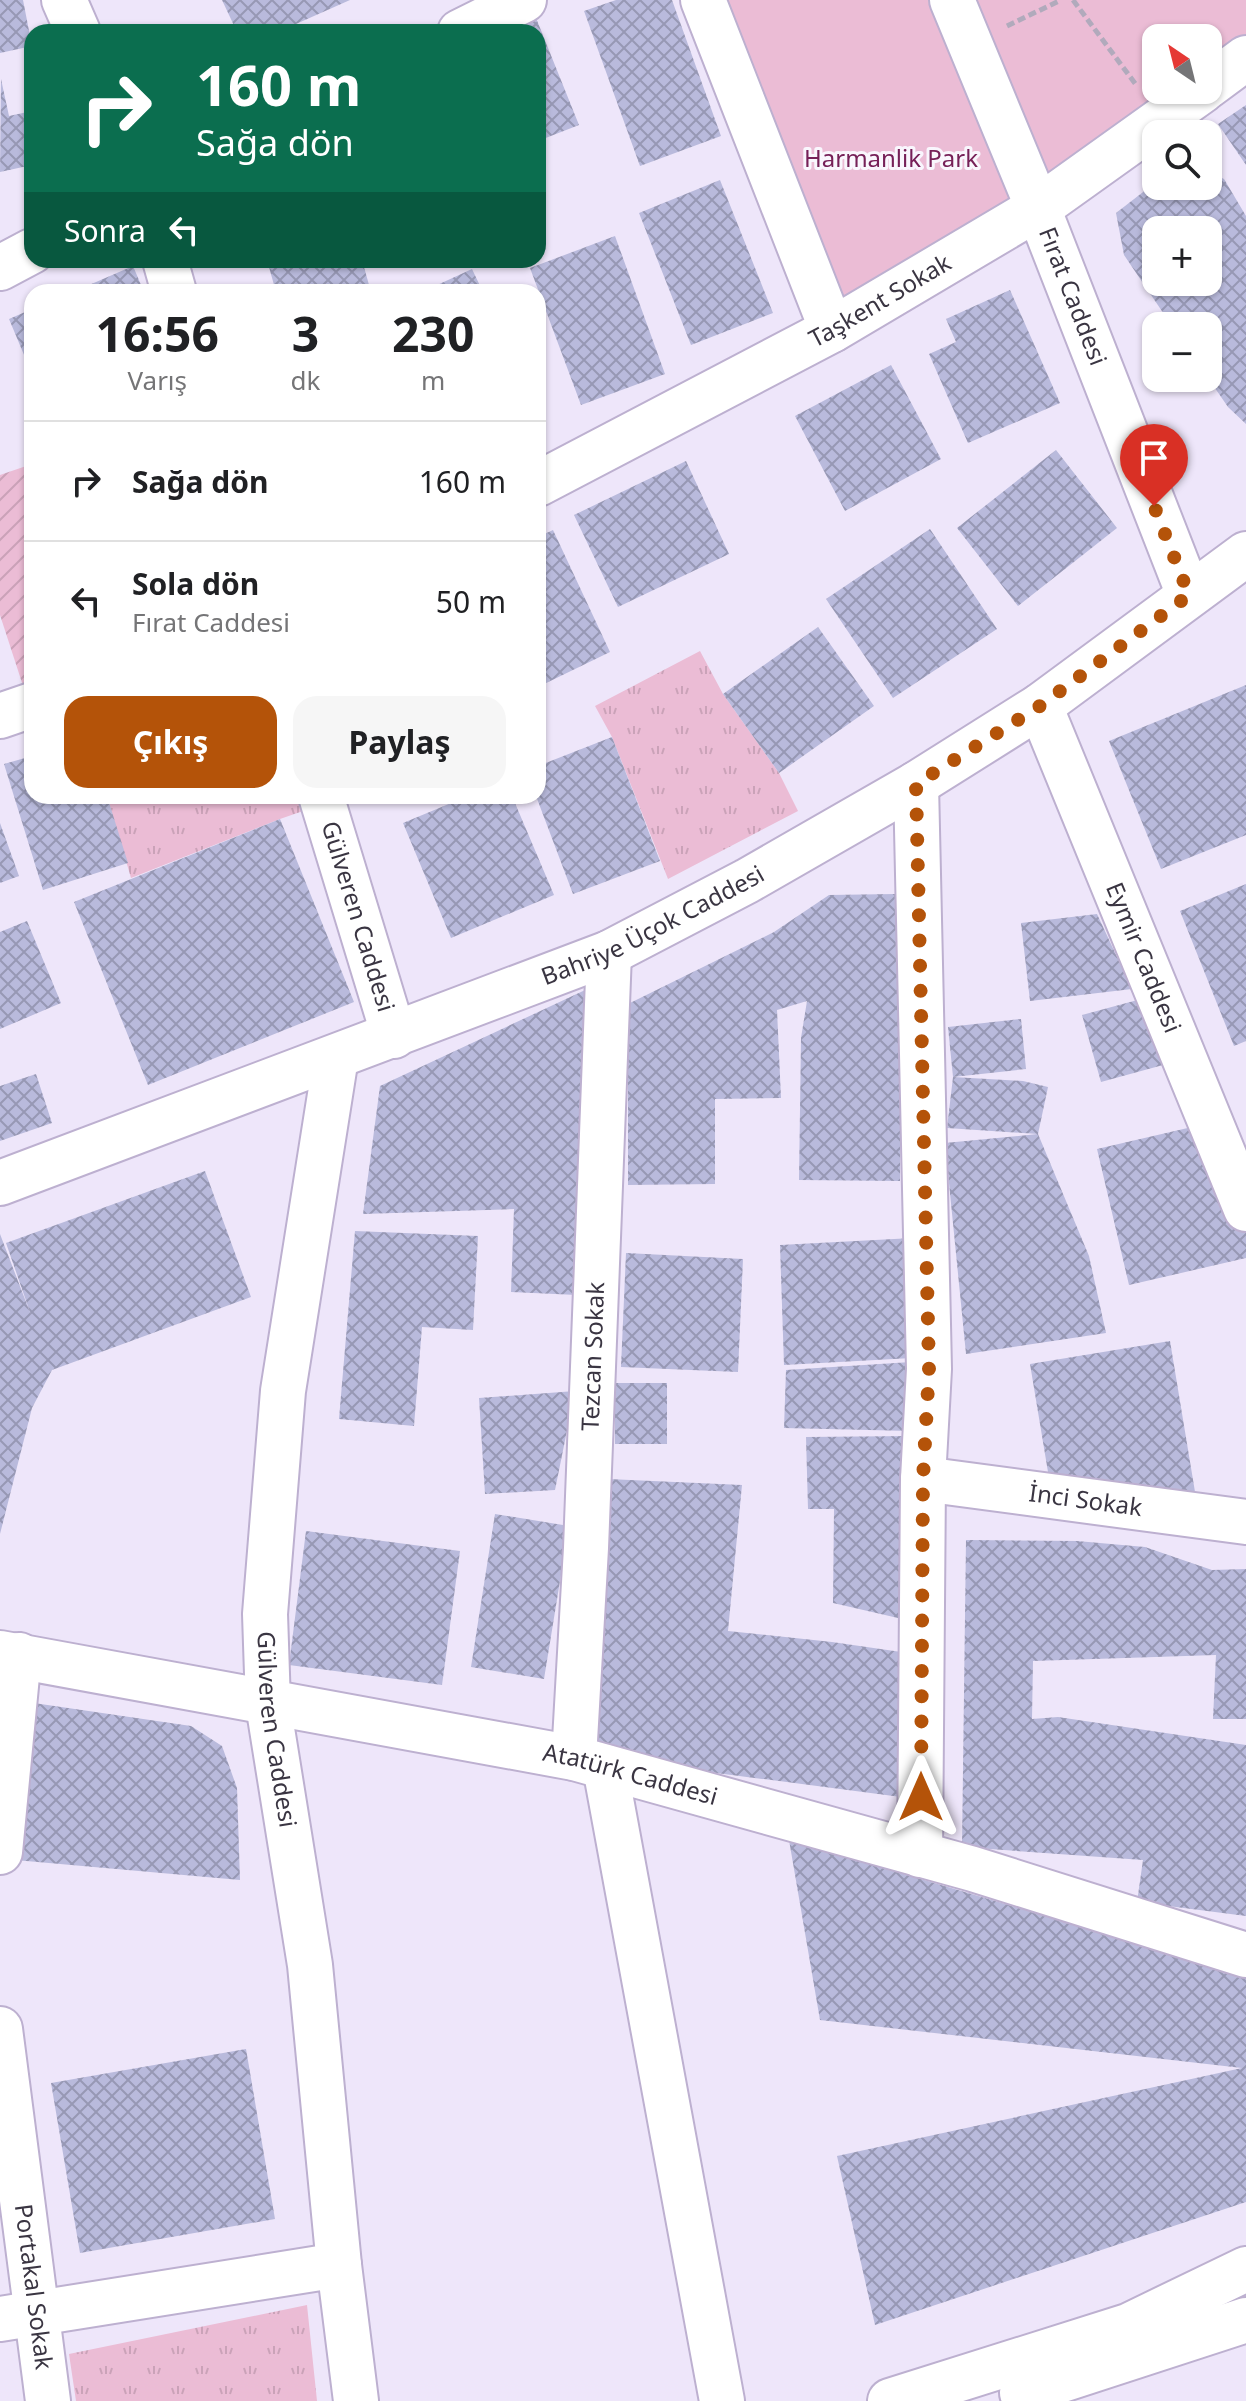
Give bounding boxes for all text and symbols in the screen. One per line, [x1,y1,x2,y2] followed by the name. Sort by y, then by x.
[1142,24,1222,104] north arrow
[1142,24,1222,392] map controls
[196,46,361,122] text: 160 m
[64,56,168,160] icon: right
[196,118,354,167] text: Sağa dön
[1142,120,1222,200] button: search
[804,141,978,174] park label: Harmanlik Park
[162,208,206,252] icon: left
[64,210,146,251] text: Sonra
[1142,216,1222,296] button: +
[1032,222,1116,370] street label: Fırat Caddesi
[803,245,957,354] street label: Taşkent Sokak
[96,301,219,366] text: 16:56
[292,301,319,366] text: 3
[392,301,474,366] text: 230
[1142,312,1222,392] button: −
[127,362,187,398] text: Varış
[291,362,320,398] text: dk
[421,362,445,398] text: m
[1120,424,1188,506] pin
[1132,436,1176,480] icon: arrive
[64,459,108,503] icon: right
[132,461,268,502] text: Sağa dön
[419,461,506,502] text: 160 m
[132,563,259,604] text: Sola dön
[64,579,108,623] icon: left
[436,581,506,622] text: 50 m
[132,604,290,640] text: Fırat Caddesi
[64,696,277,788] button: Çıkış
[293,696,506,788] button: Paylaş
[315,817,404,1016] street label: Gülveren Caddesi
[536,857,770,992] street label: Bahriye Üçok Caddesi
[1099,877,1190,1037] street label: Eymir Caddesi
[573,1281,611,1432] street label: Tezcan Sokak
[1027,1475,1145,1523] street label: İnci Sokak
[251,1631,306,1830] street label: Gülveren Caddesi
[541,1735,722,1812] street label: Atatürk Caddesi
[879,1755,963,1839] position arrow
[8,2202,62,2372] street label: Portakal Sokak

